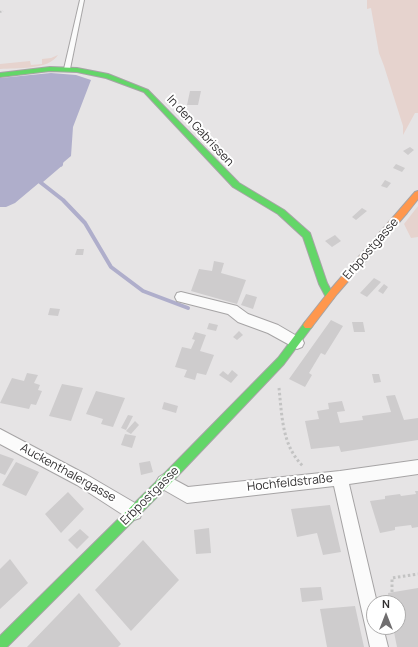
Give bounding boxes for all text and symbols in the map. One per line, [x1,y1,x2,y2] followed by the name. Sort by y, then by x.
[163,93,237,169] street label: In den Gabrissen
[340,215,402,283] street label: Erbpostgasse
[18,441,118,505] street label: Auckenthalergasse
[118,464,182,528] street label: Erbpostgasse
[246,471,334,495] street label: Hochfeldstraße
[366,595,406,635] north arrow
[382,596,390,611] text: N

